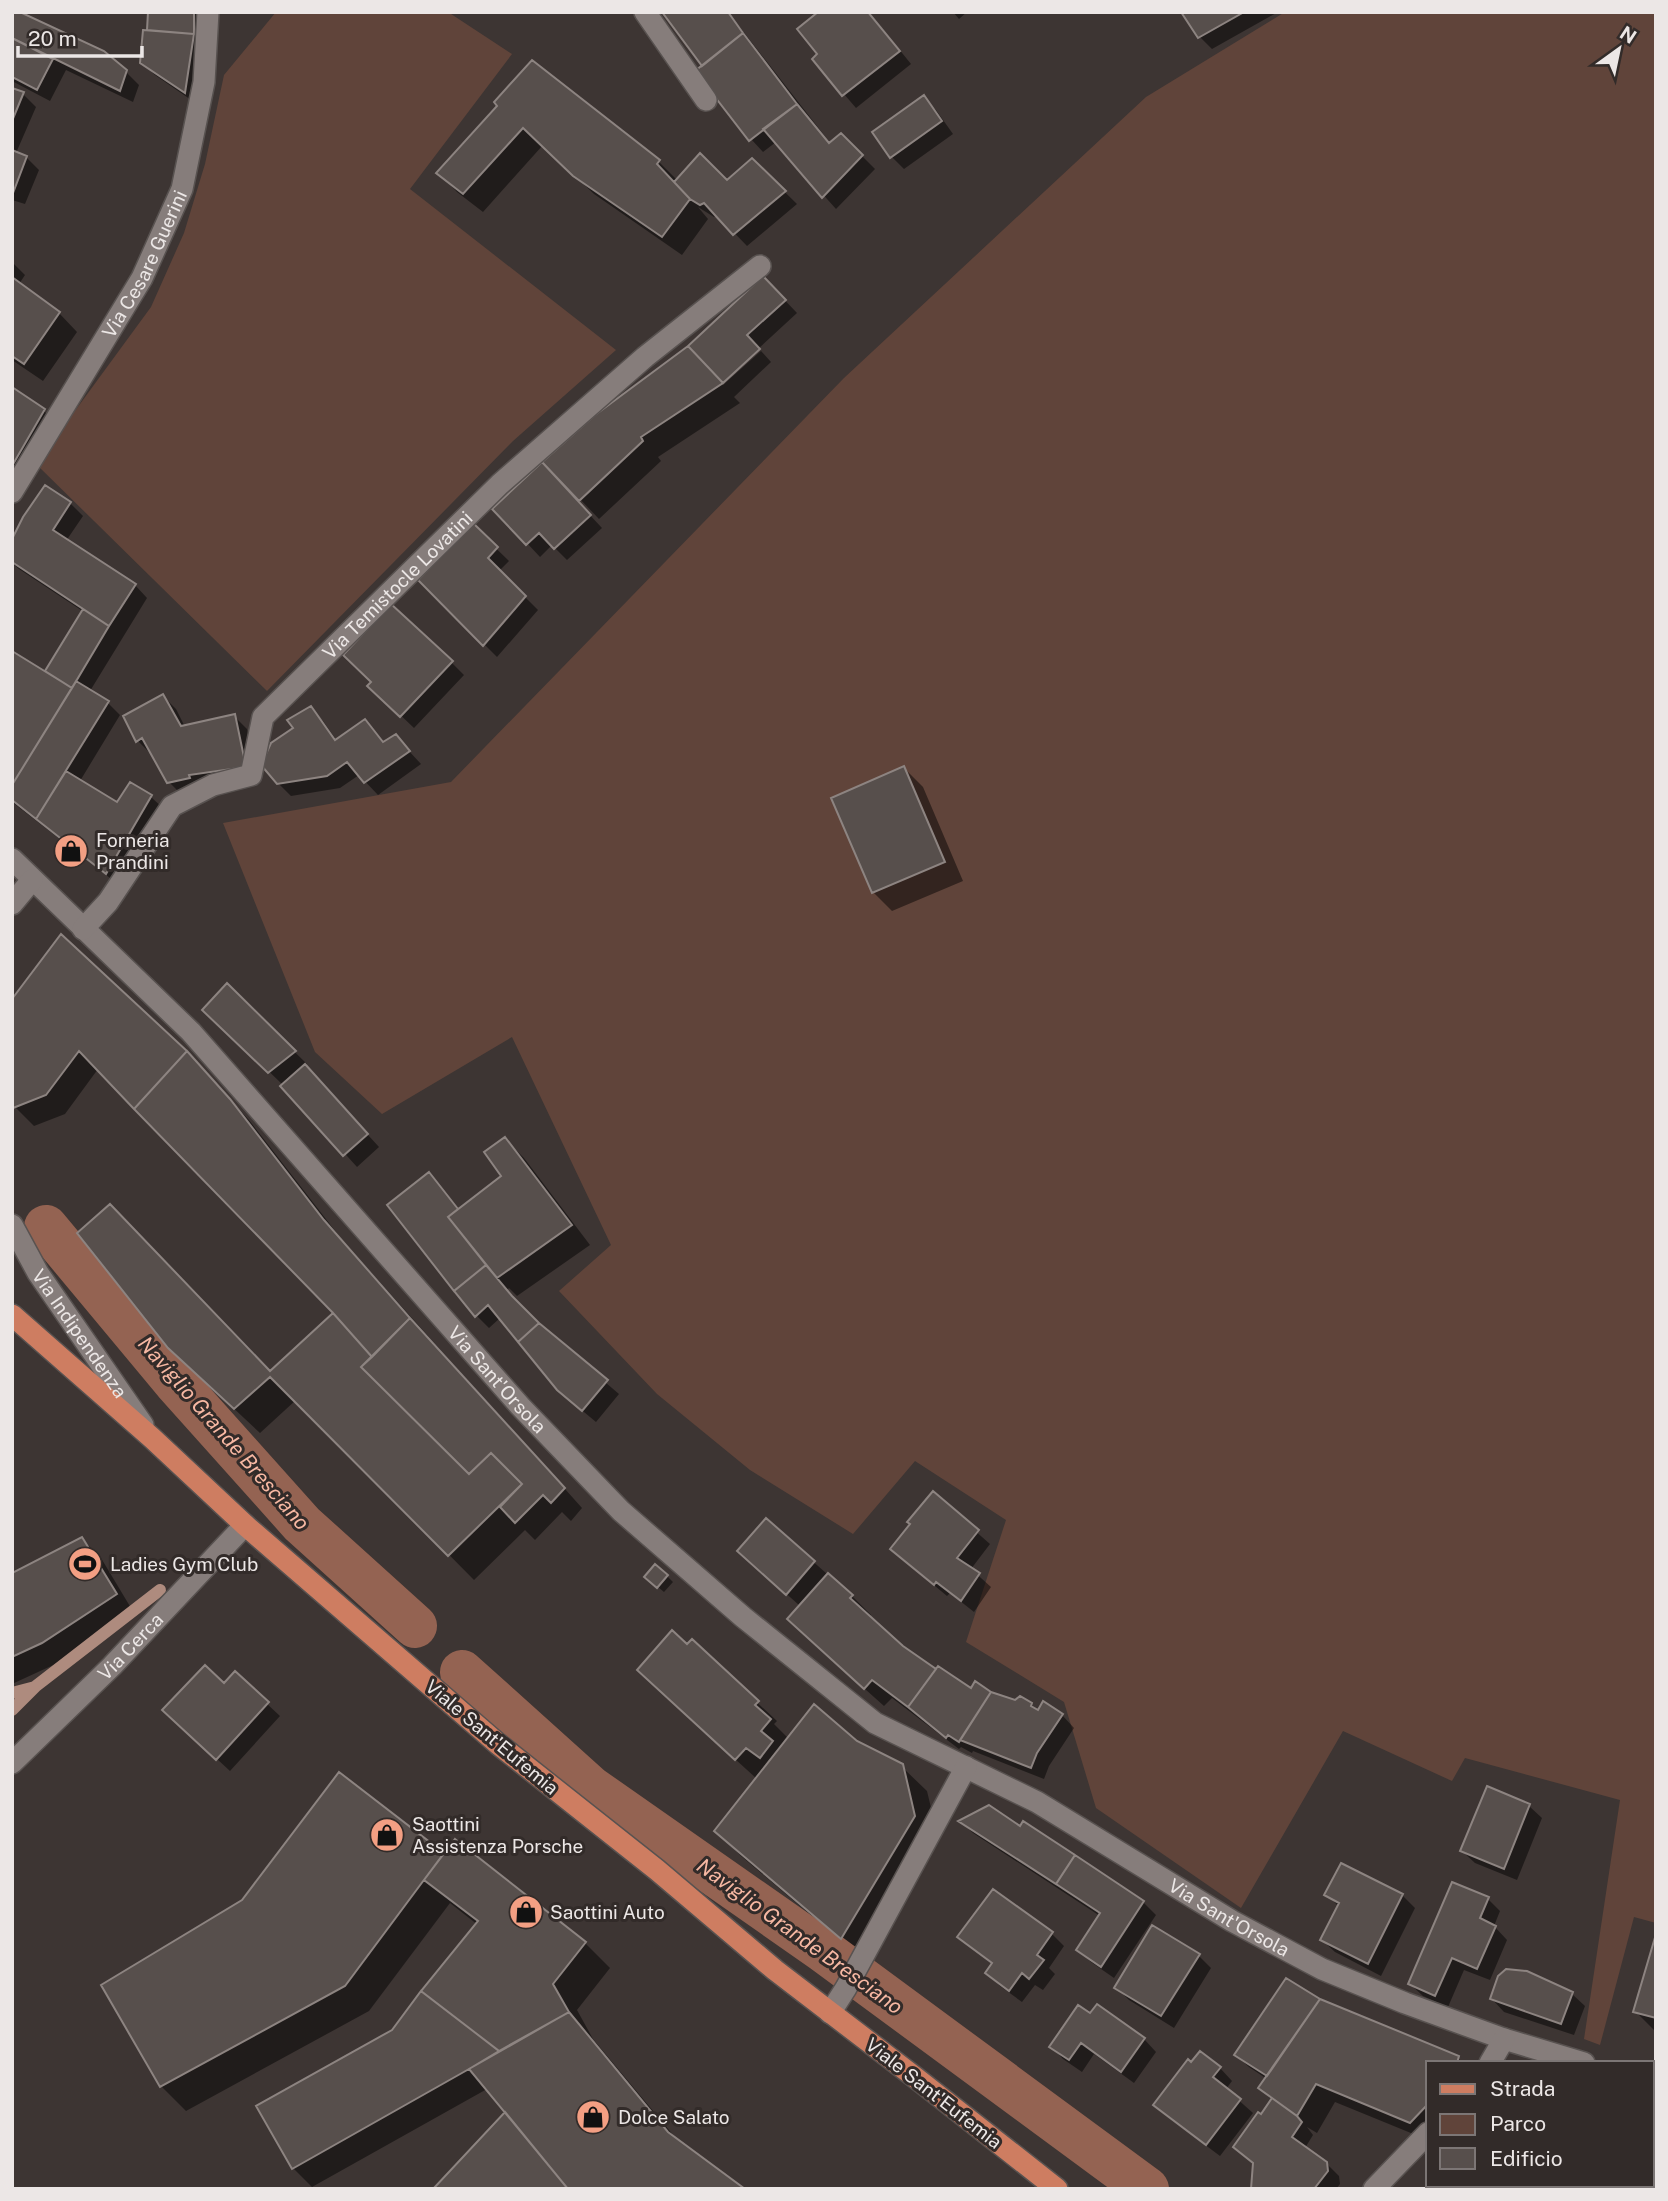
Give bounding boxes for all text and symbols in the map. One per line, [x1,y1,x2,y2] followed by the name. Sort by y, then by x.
[18,14,142,58] scale bar
[1584,14,1654,84] north arrow
[1616,21,1640,48] text: N
[28,26,77,51] text: 20 m
[97,187,191,342] street label: Via Cesare Guerini
[318,507,477,663] street label: Via Temistocle Lovatini
[96,829,170,873] place label: Forneria Prandini
[52,832,90,870] shop icon: Forneria Prandini
[28,1265,132,1402] street label: Via Indipendenza
[444,1321,551,1437] street label: Via Sant'Orsola
[133,1331,315,1535] water label: Naviglio Grande Bresciano
[66,1545,104,1583] sports icon: Ladies Gym Club
[110,1553,258,1575] place label: Ladies Gym Club
[93,1608,167,1685] street label: Via Cerca
[421,1675,563,1799] street label: Viale Sant'Eufemia
[412,1813,583,1857] place label: Saottini Assistenza Porsche
[368,1816,406,1854] shop icon: Saottini Assistenza Porsche
[692,1853,908,2019] water label: Naviglio Grande Bresciano
[1165,1874,1293,1961] street label: Via Sant'Orsola
[507,1893,545,1931] shop icon: Saottini Auto
[550,1901,665,1923] place label: Saottini Auto
[862,2033,1006,2153] street label: Viale Sant'Eufemia
[1426,2061,1654,2187] legend
[1490,2076,1555,2101] text: Strada
[574,2098,612,2136] shop icon: Dolce Salato
[618,2106,730,2128] place label: Dolce Salato
[1490,2111,1546,2136] text: Parco
[1490,2146,1563,2171] text: Edificio

